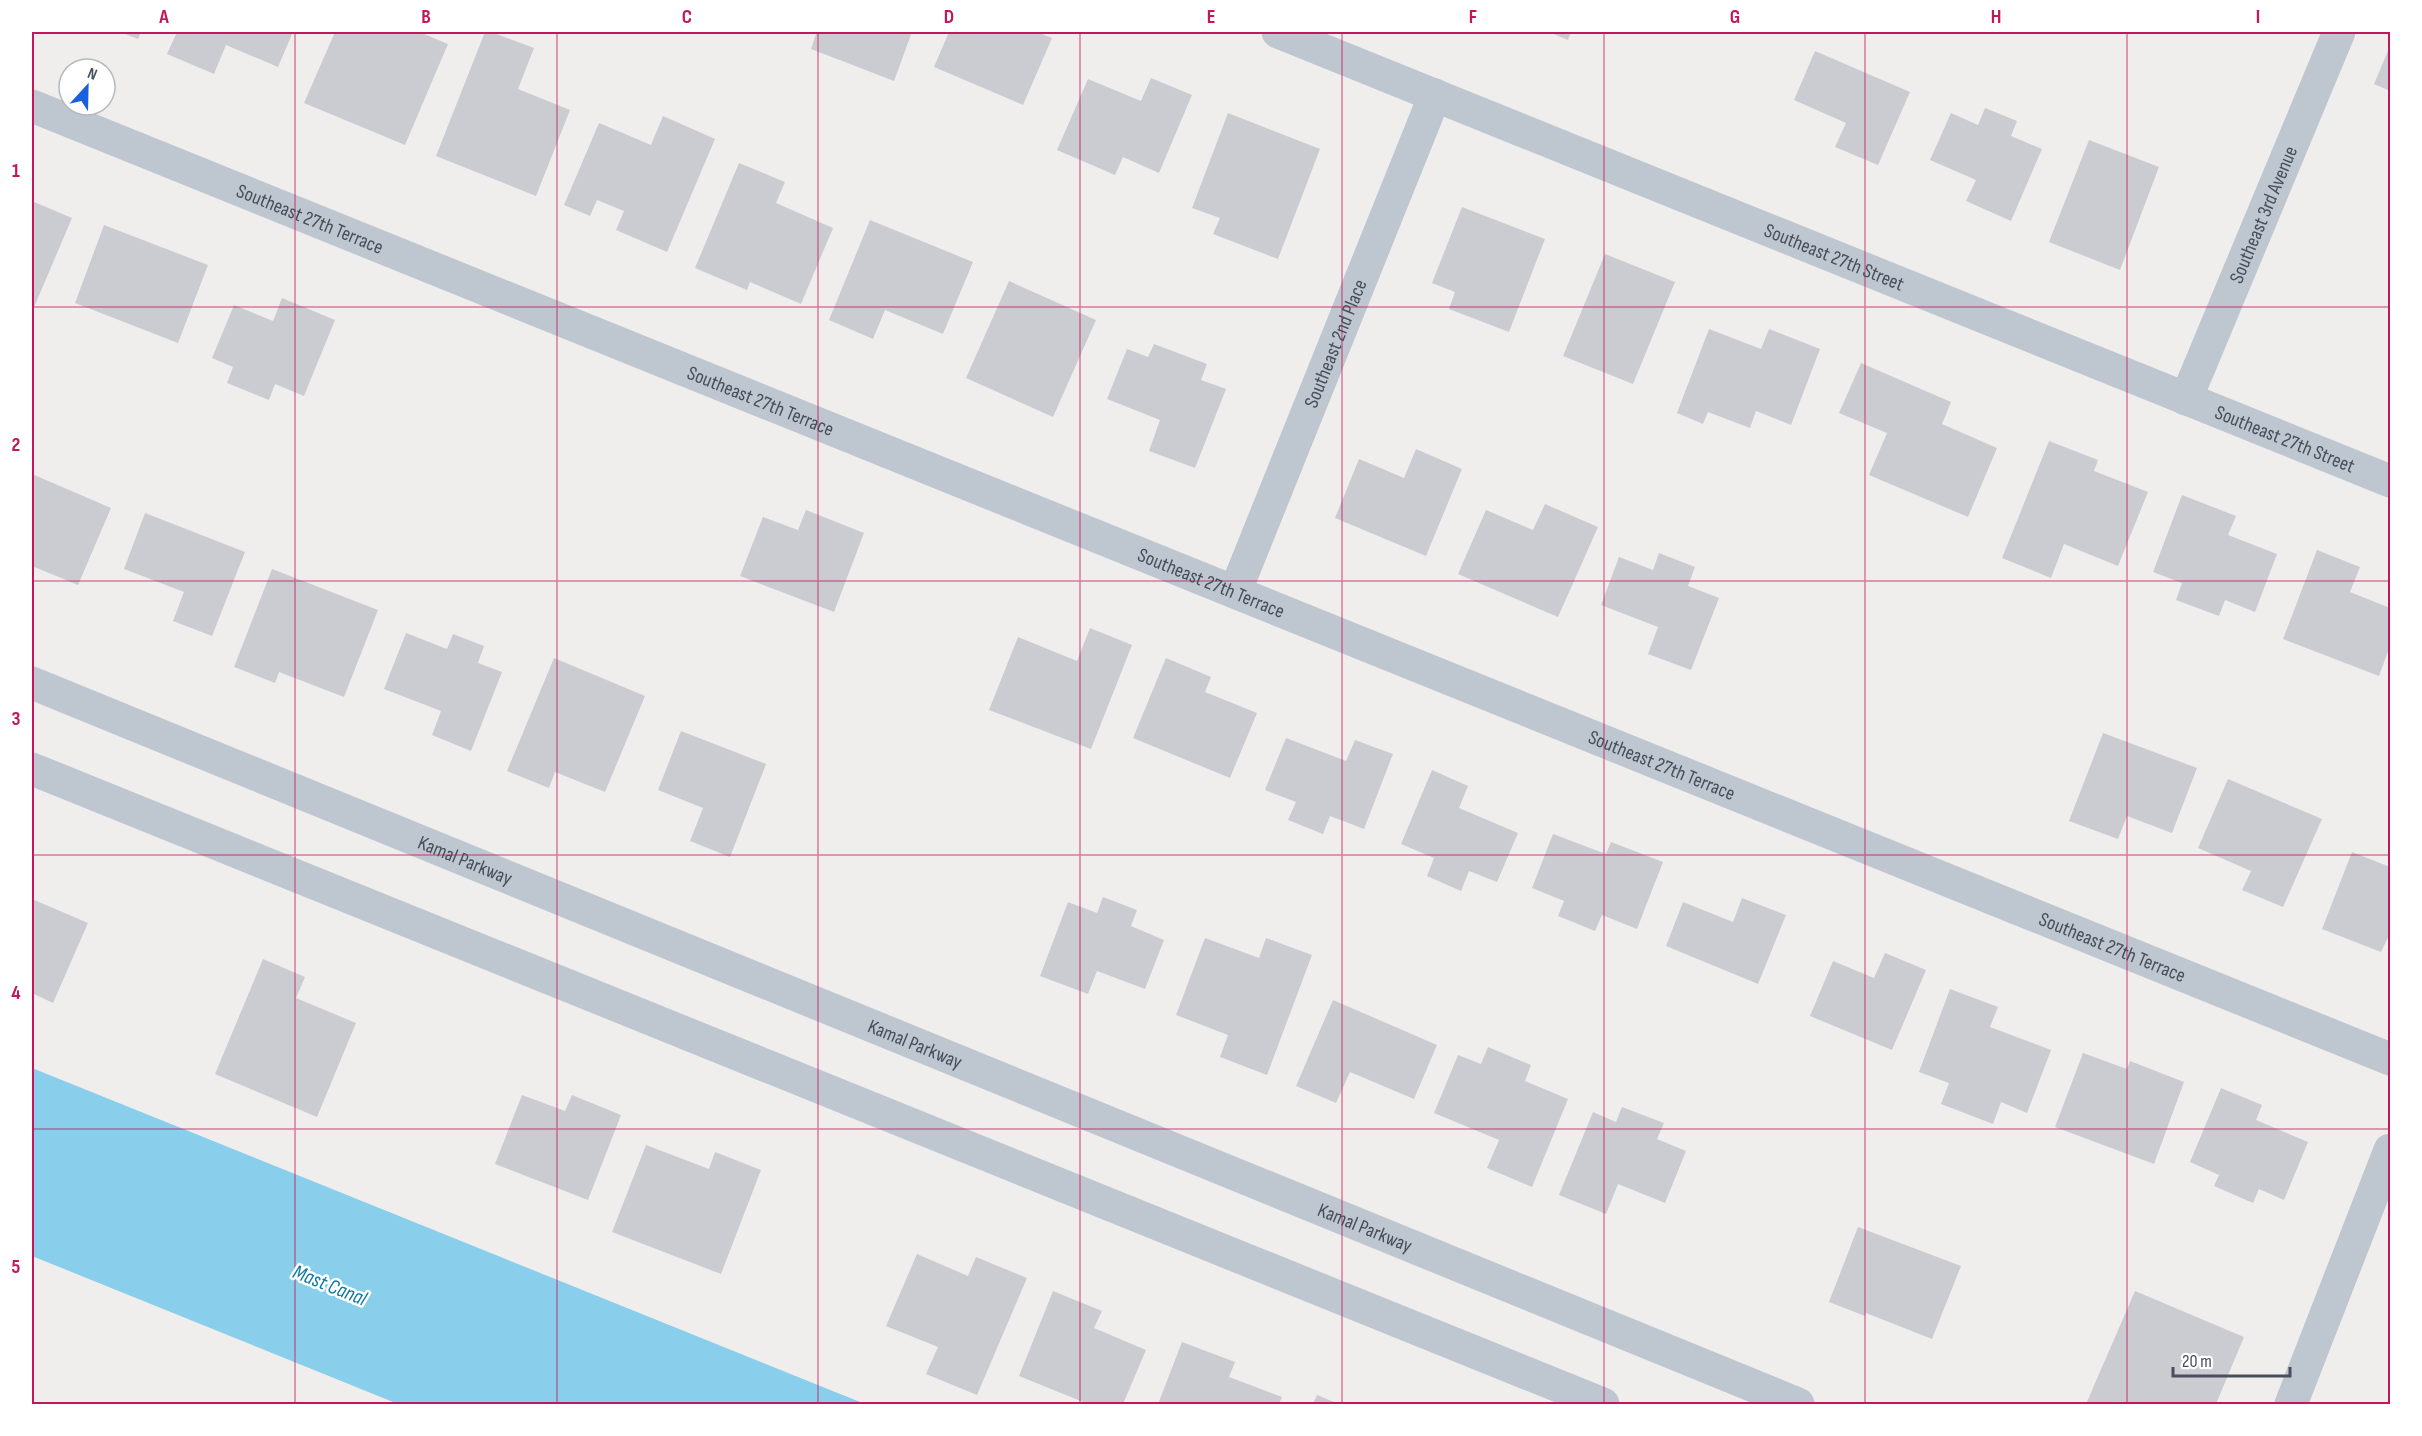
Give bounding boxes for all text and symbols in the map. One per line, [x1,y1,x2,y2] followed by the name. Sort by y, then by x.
[158,5,169,29] text: A
[421,5,431,29] text: B
[682,5,692,29] text: C
[944,5,954,29] text: D
[1207,5,1215,29] text: E
[1469,5,1477,29] text: F
[1730,5,1740,29] text: G
[1991,5,2001,29] text: H
[2256,5,2260,29] text: I
[57,57,117,117] north arrow
[85,64,100,85] text: N
[2225,143,2303,287] street label: Southeast 3rd Avenue
[12,159,20,183] text: 1
[233,179,387,260] street label: Southeast 27th Terrace
[1761,219,1907,297] street label: Southeast 27th Street
[1299,276,1373,411] street label: Southeast 2nd Place
[683,361,837,442] street label: Southeast 27th Terrace
[2211,401,2358,478] street label: Southeast 27th Street
[12,433,20,457] text: 2
[1134,543,1288,624] street label: Southeast 27th Terrace
[12,707,21,731] text: 3
[1585,725,1738,806] street label: Southeast 27th Terrace
[414,831,516,891] street label: Kamal Parkway
[2035,907,2189,988] street label: Southeast 27th Terrace
[11,981,21,1005] text: 4
[864,1015,966,1075] street label: Kamal Parkway
[1314,1198,1416,1258] street label: Kamal Parkway
[12,1255,21,1279] text: 5
[289,1259,371,1312] water label: Mast Canal
[2173,1340,2290,1378] scale bar
[2182,1351,2212,1372] text: 20 m

